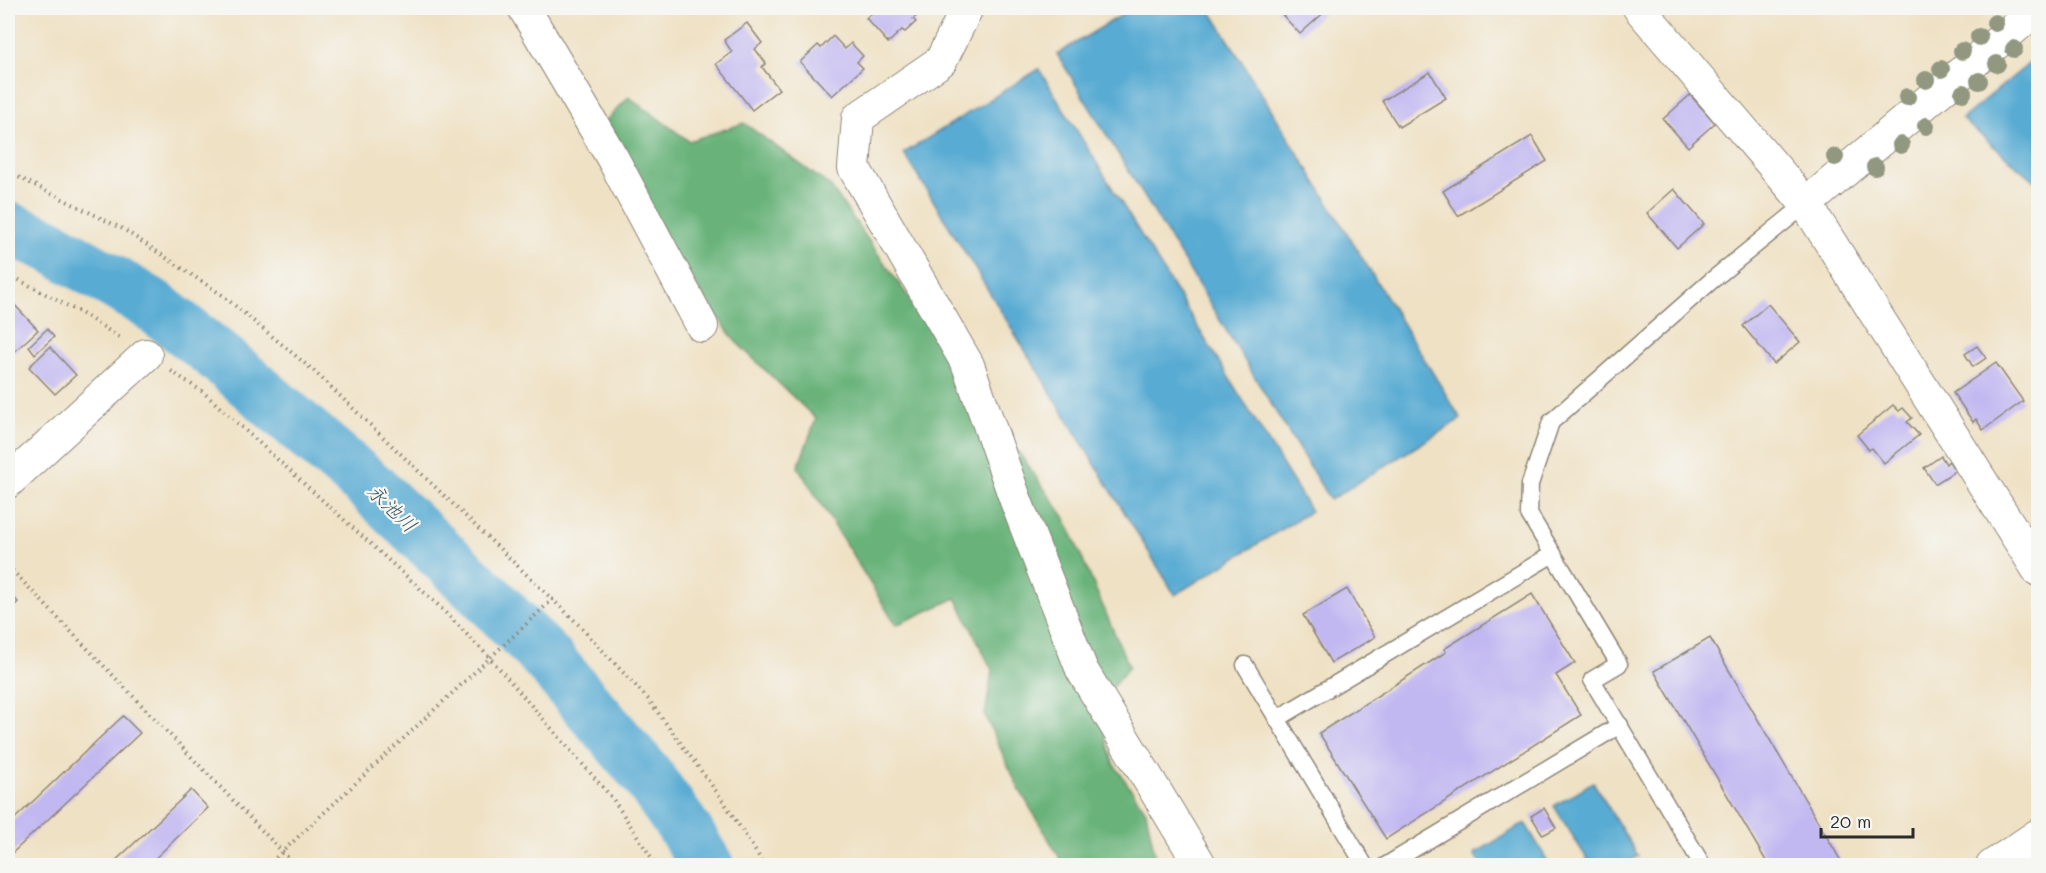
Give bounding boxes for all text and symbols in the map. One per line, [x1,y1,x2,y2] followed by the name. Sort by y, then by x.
[362,477,423,537] water label: 永池川
[1821,801,1912,839] scale bar
[1830,809,1871,833] text: 20 m

